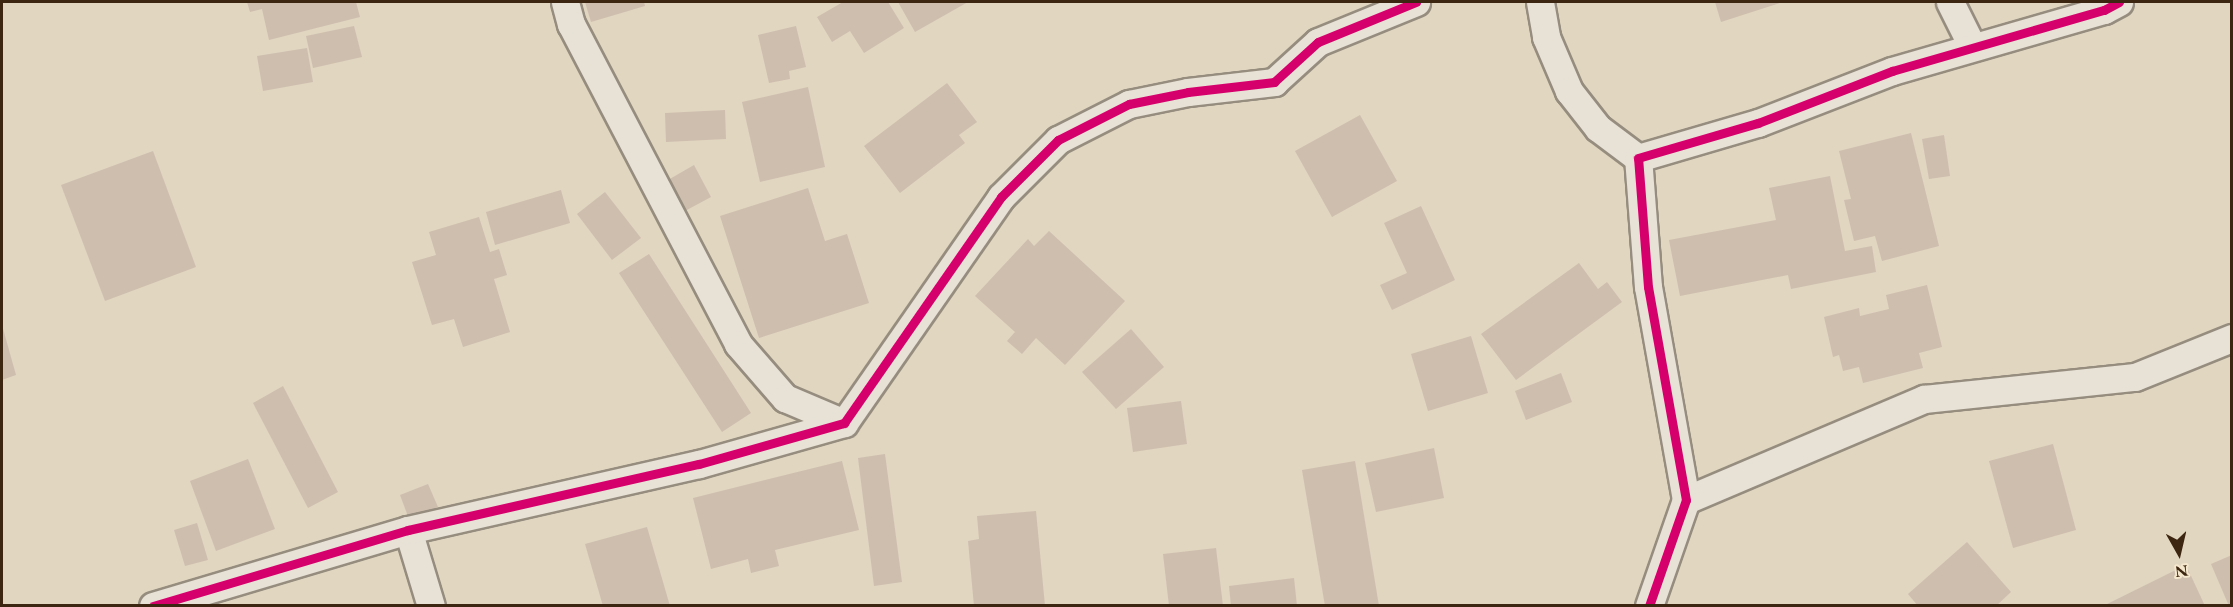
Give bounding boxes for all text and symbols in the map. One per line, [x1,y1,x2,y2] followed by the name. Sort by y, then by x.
[2149,523,2209,583] north arrow
[2174,560,2189,583] text: N

